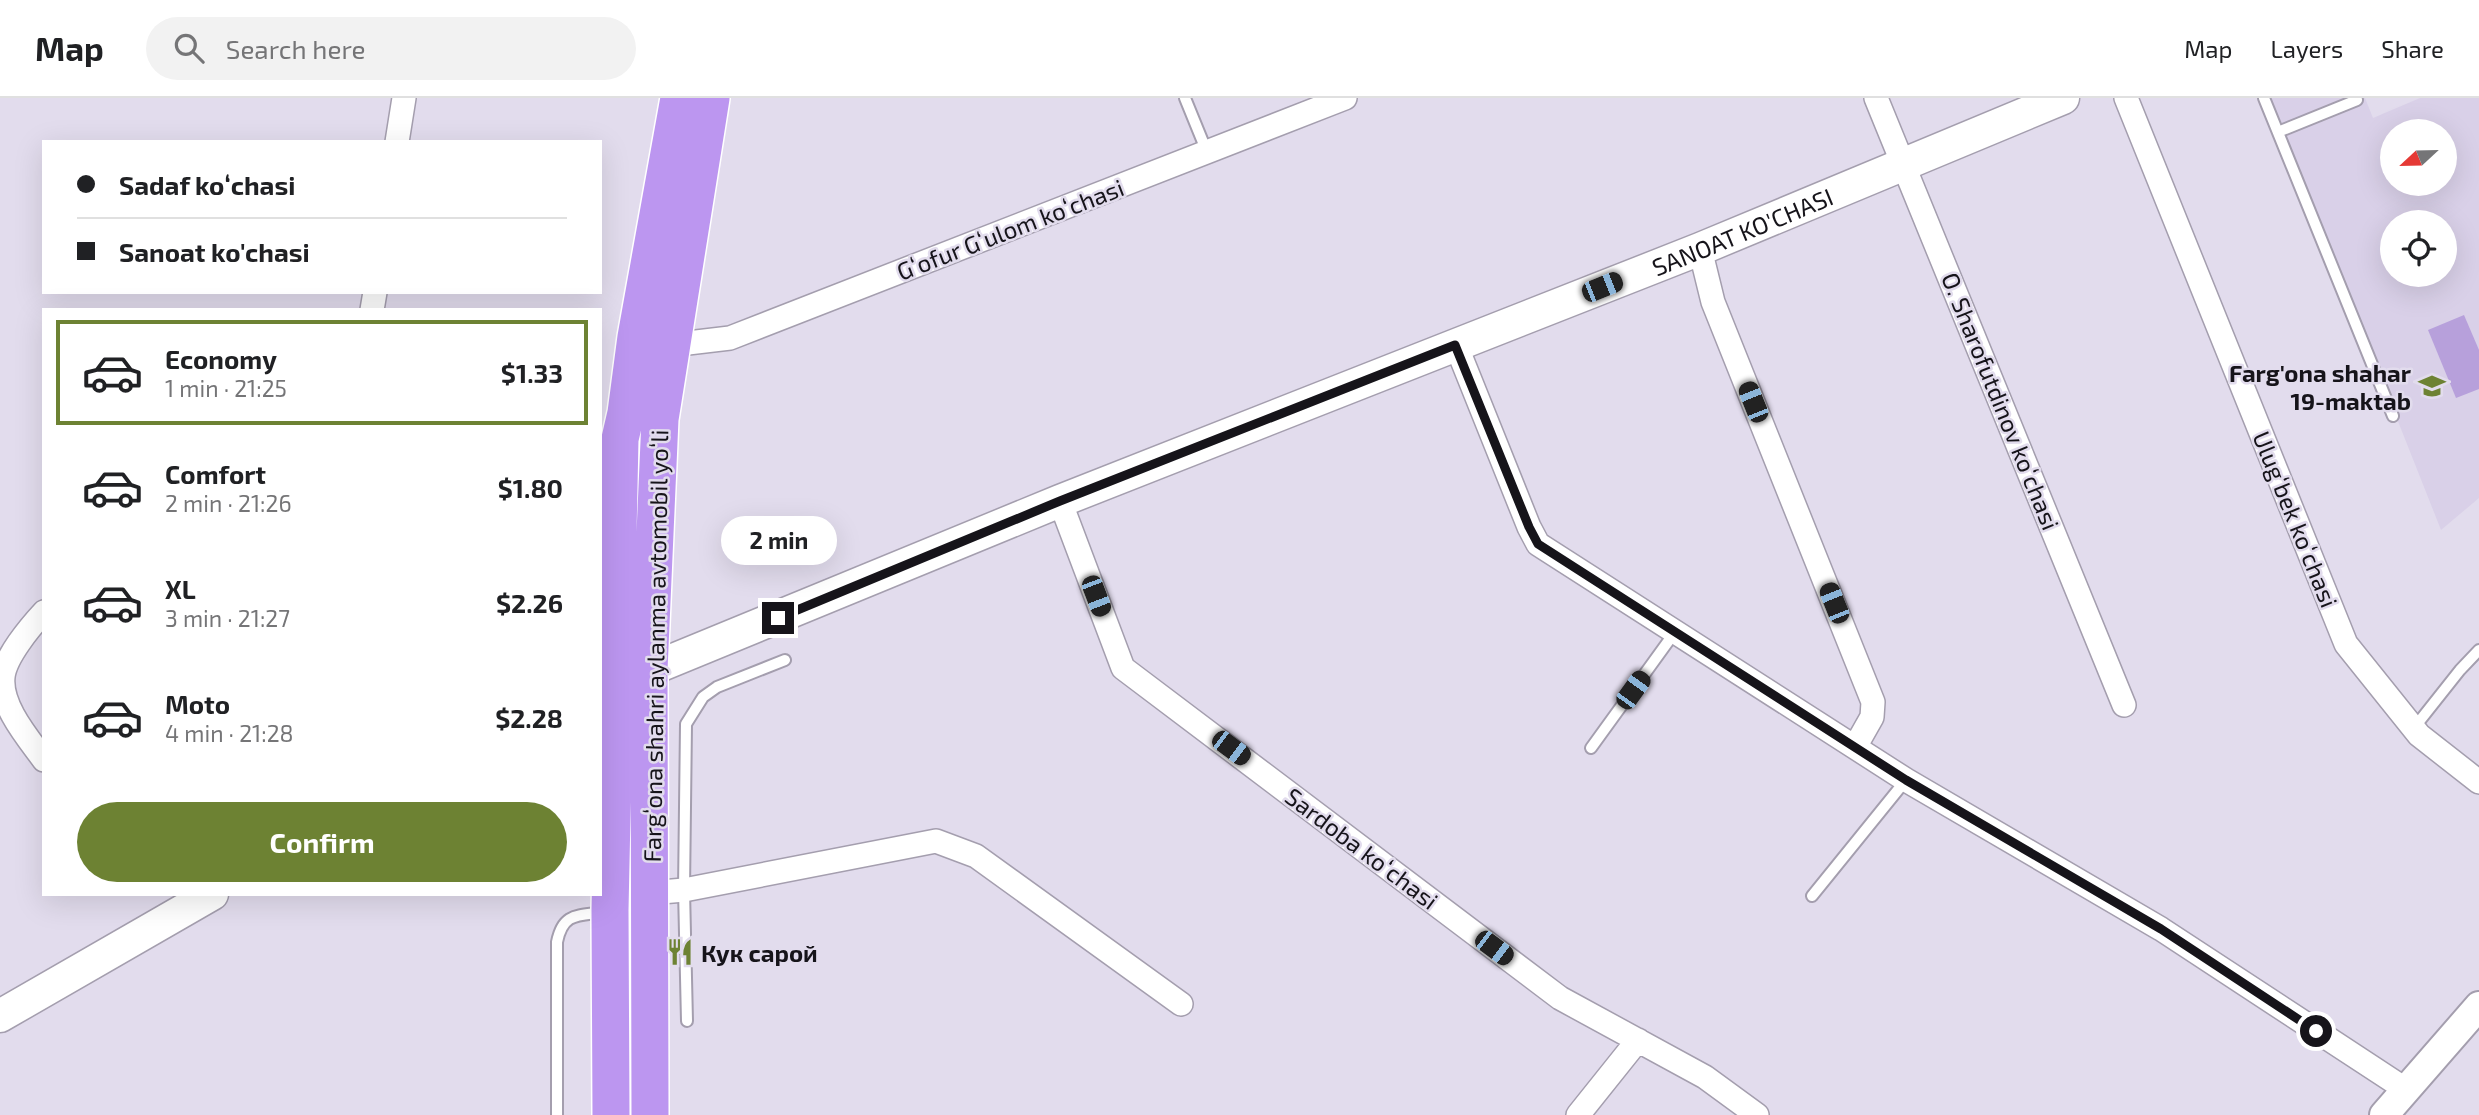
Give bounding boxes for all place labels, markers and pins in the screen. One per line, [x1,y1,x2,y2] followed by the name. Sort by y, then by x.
[2229,358,2412,415] place label: Farg'ona shahar 19-maktab
[2417,371,2447,401] school or university icon: Farg'ona shahar 19-maktab
[665,937,695,967] restaurant icon: Кук сарой
[701,938,818,967] place label: Кук сарой

